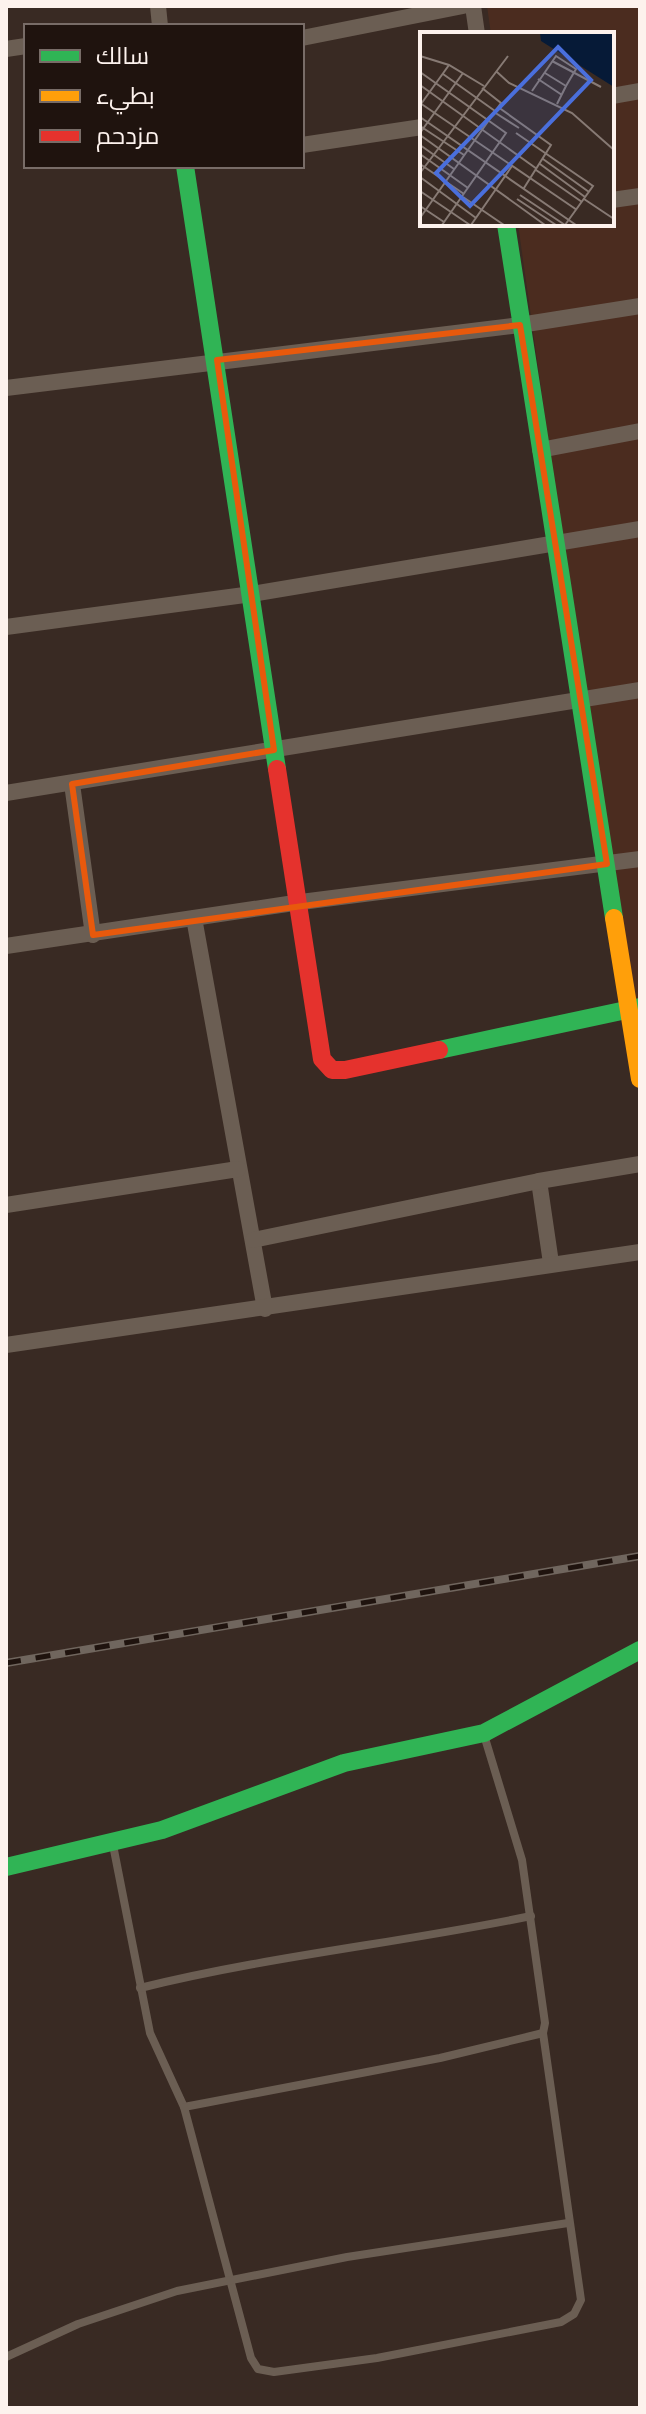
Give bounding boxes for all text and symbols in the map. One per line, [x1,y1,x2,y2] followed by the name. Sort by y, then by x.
[24,24,304,168] legend
[420,32,614,226] inset map
[96,39,149,71] text: سالك
[96,79,155,115] text: بطيء
[96,119,159,152] text: مزدحم

